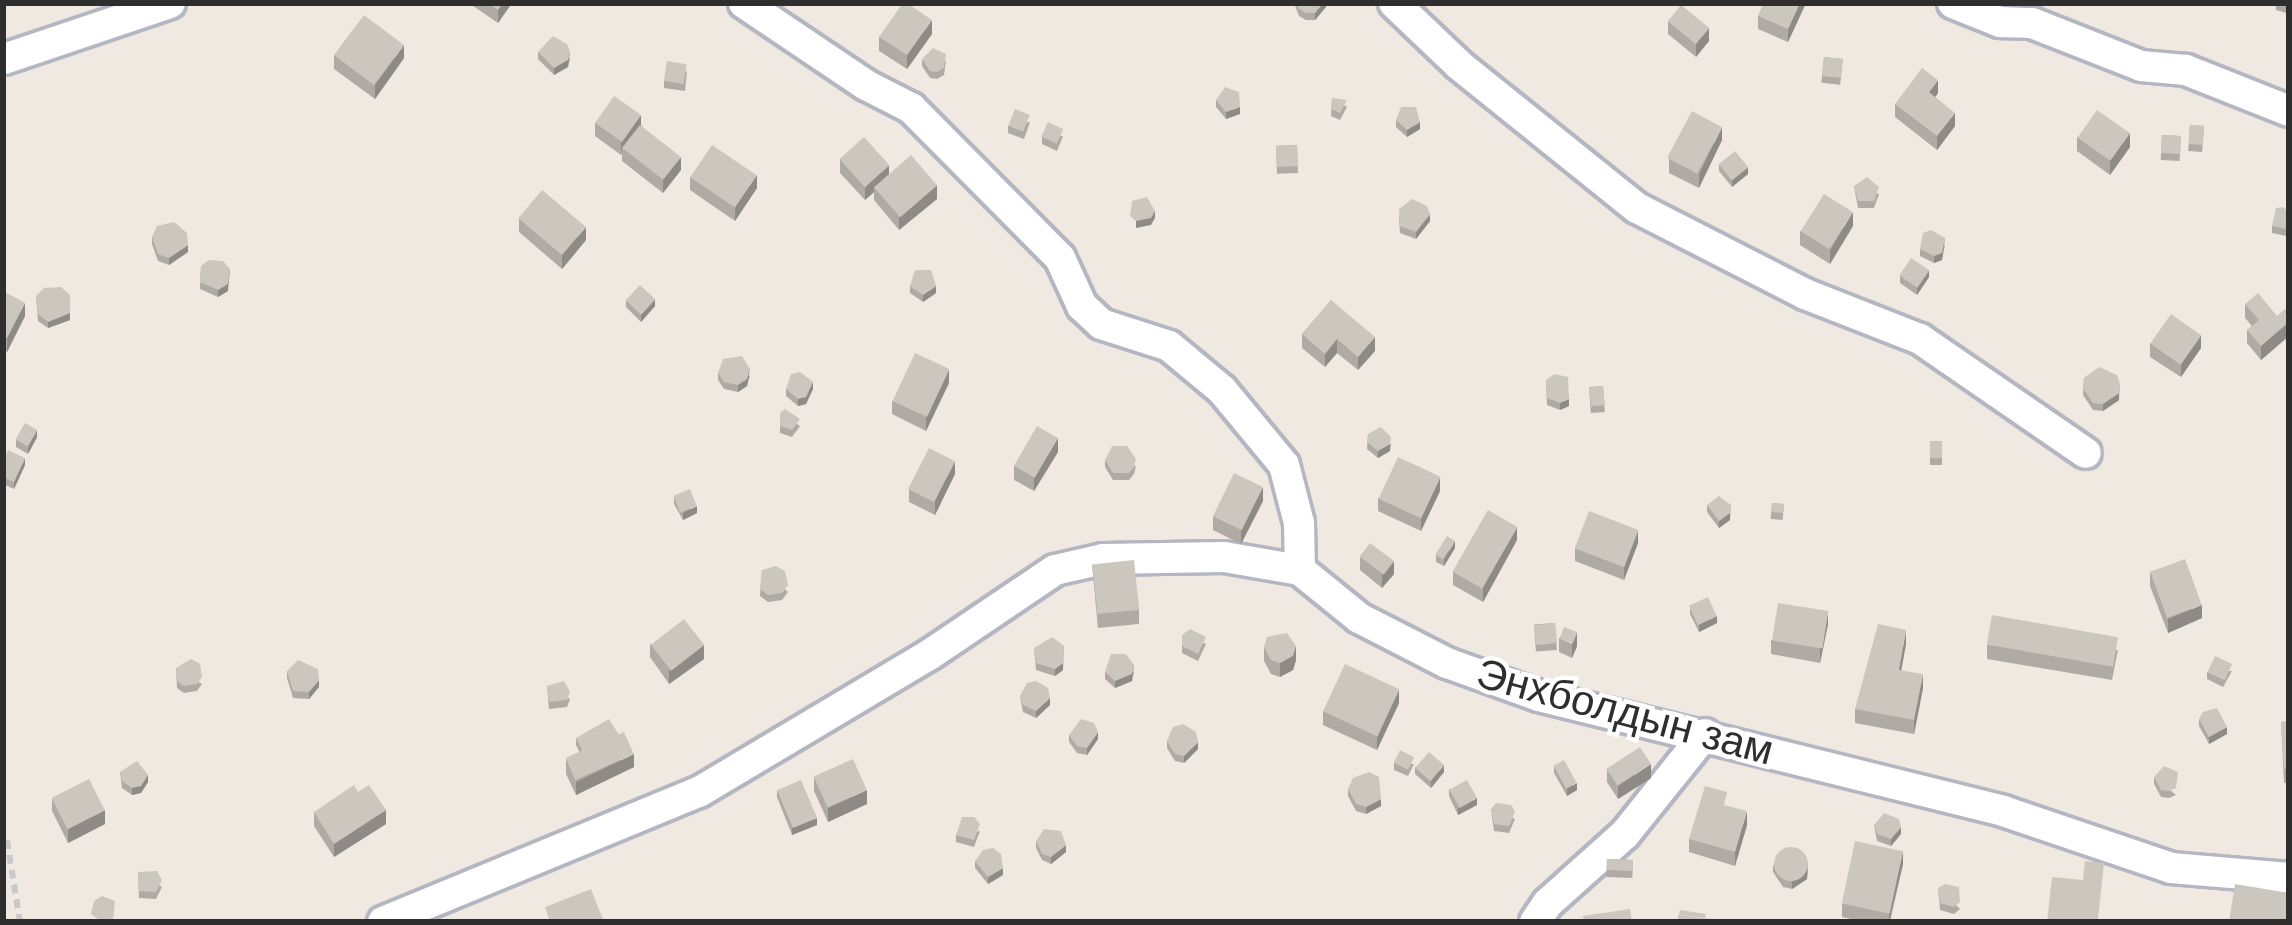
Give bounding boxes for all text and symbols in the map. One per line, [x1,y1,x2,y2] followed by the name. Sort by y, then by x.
[1471,648,1779,776] street label: Энхболдын зам

